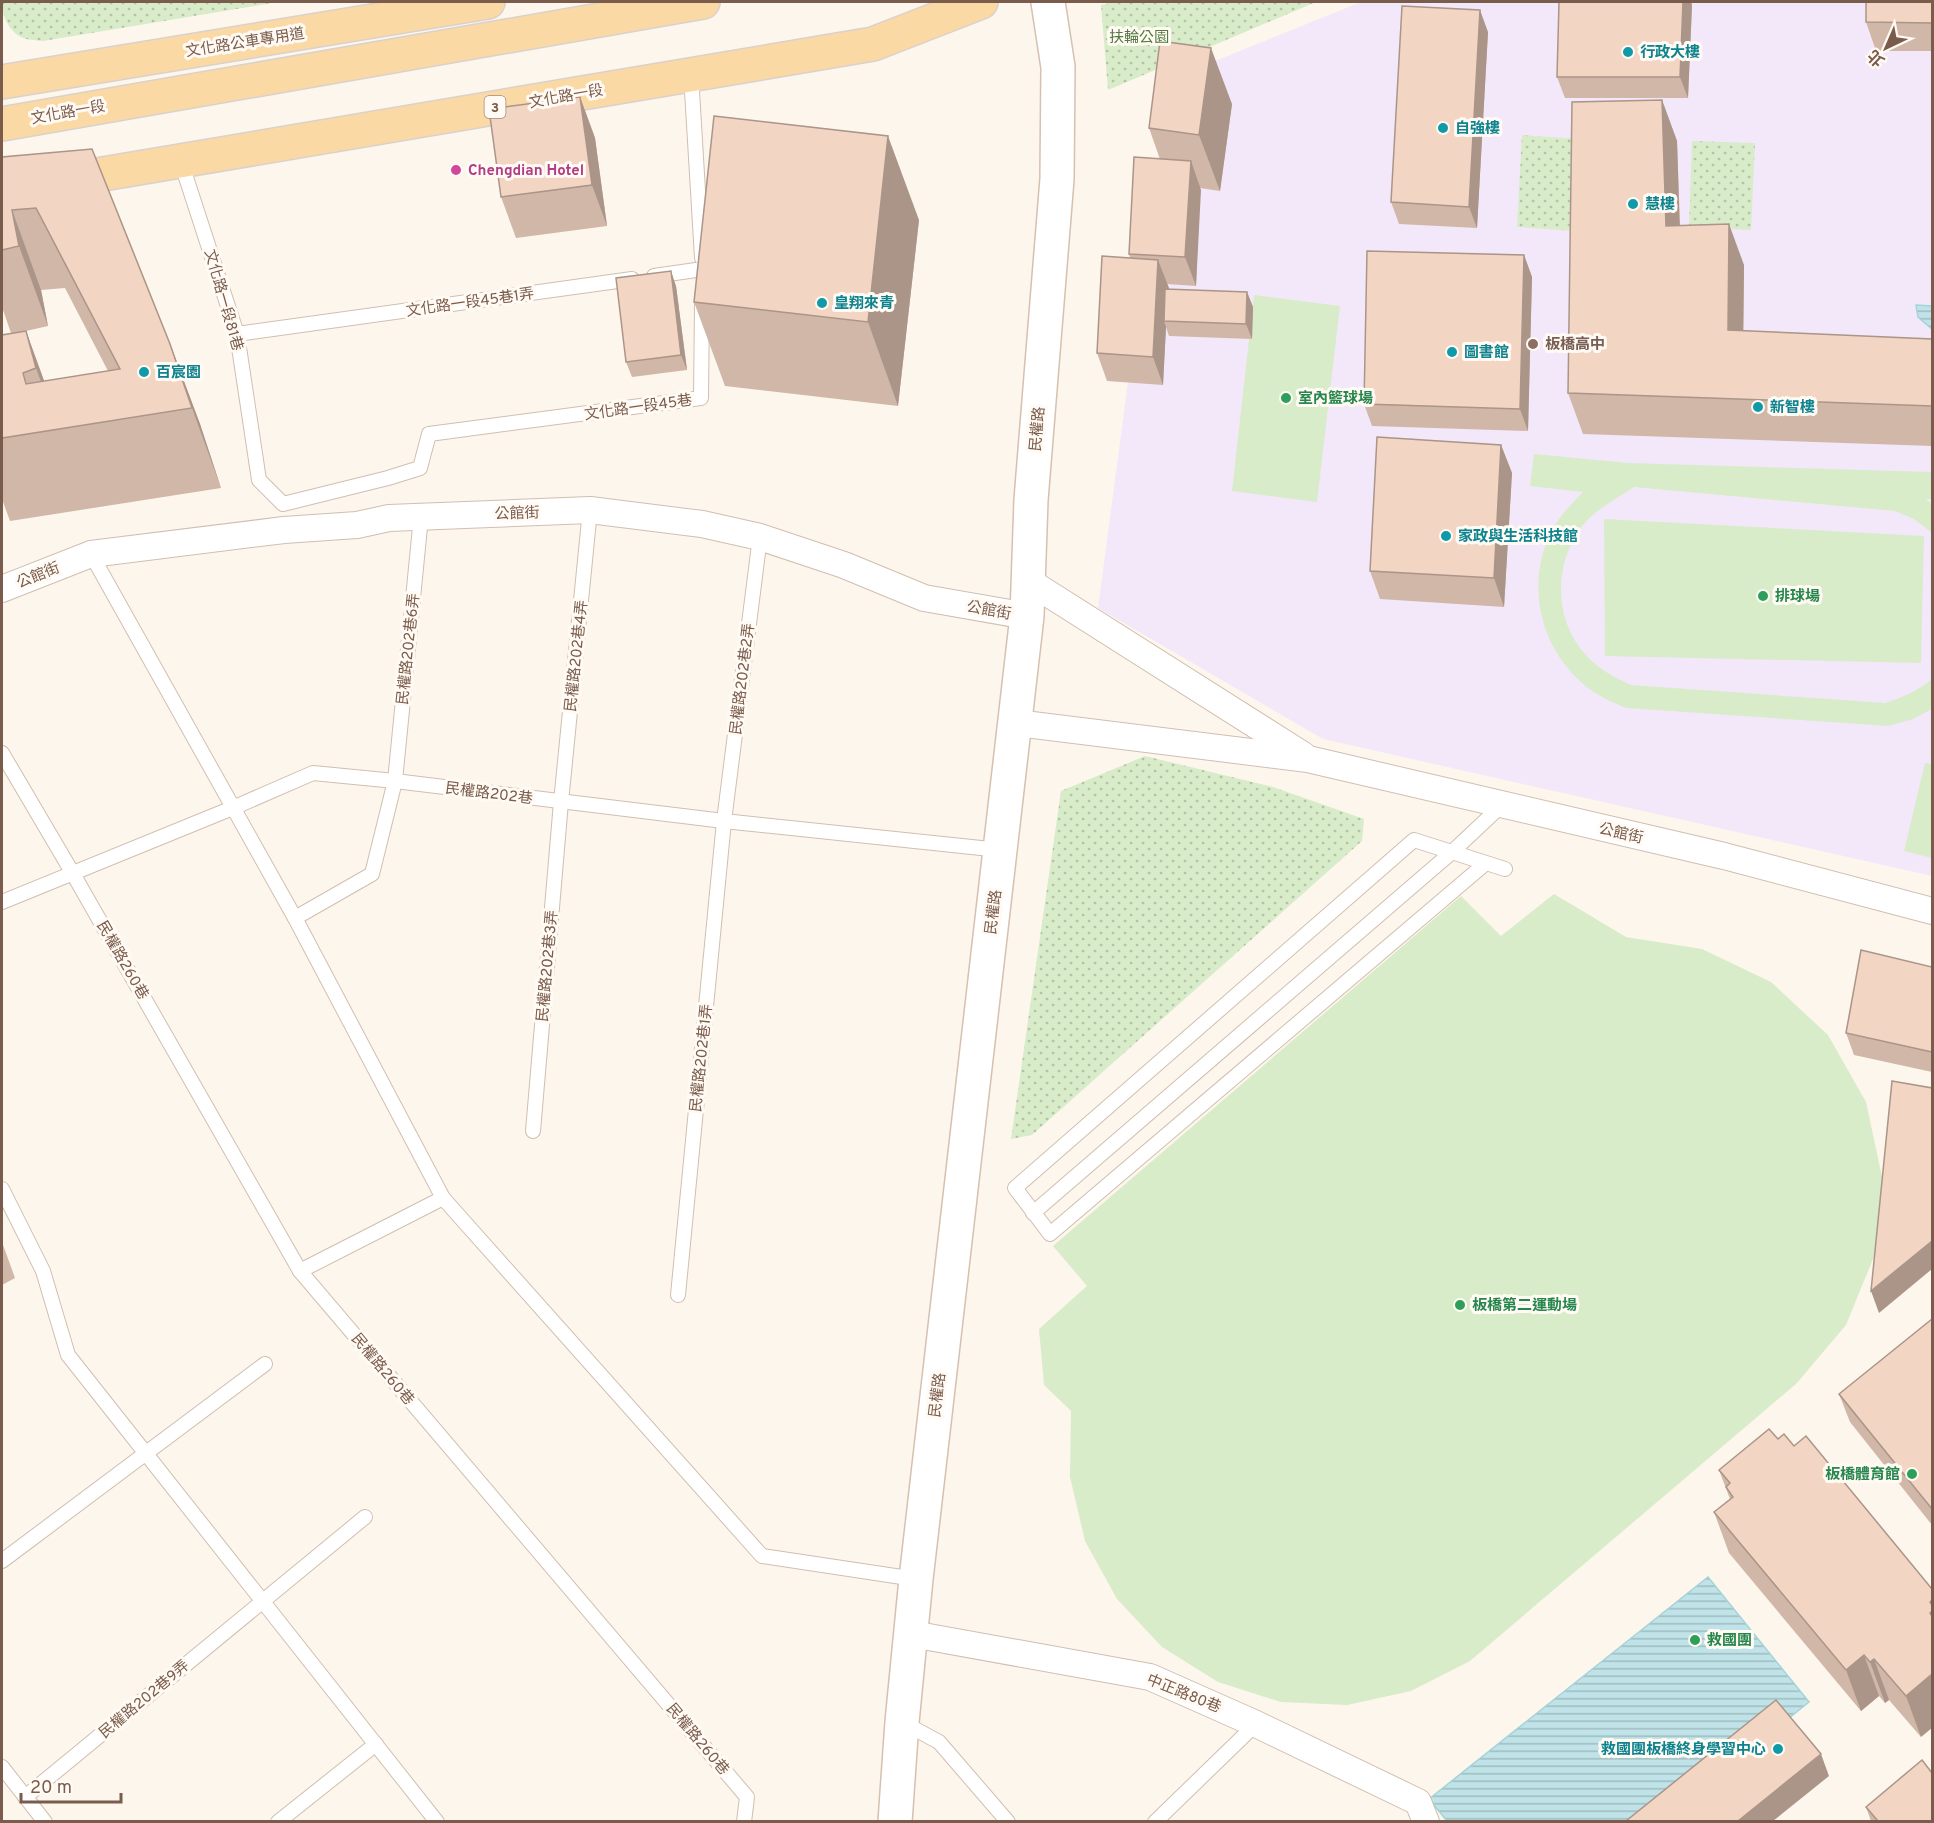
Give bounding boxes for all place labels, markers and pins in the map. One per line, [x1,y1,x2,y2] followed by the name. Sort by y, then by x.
[1640,44,1700,63] place label: 行政大樓
[1621,45,1635,59] marker: 行政大樓
[1455,120,1500,139] place label: 自強樓
[1436,121,1450,135] marker: 自強樓
[468,162,584,181] place label: Chengdian Hotel
[449,163,463,177] marker: Chengdian Hotel
[1645,196,1675,215] place label: 慧樓
[1626,197,1640,211] marker: 慧樓
[834,294,894,314] place label: 皇翔來青
[815,296,829,310] marker: 皇翔來青
[1545,336,1605,355] place label: 板橋高中
[1526,337,1540,351] marker: 板橋高中
[1464,344,1509,363] place label: 圖書館
[1445,345,1459,359] marker: 圖書館
[156,364,201,383] place label: 百宸園
[137,365,151,379] marker: 百宸園
[1298,390,1373,409] place label: 室內籃球場
[1279,391,1293,405] marker: 室內籃球場
[1770,399,1815,418] place label: 新智樓
[1751,400,1765,414] marker: 新智樓
[1458,528,1578,547] place label: 家政與生活科技館
[1439,529,1453,543] marker: 家政與生活科技館
[1775,588,1820,607] place label: 排球場
[1756,589,1770,603] marker: 排球場
[1472,1296,1577,1316] place label: 板橋第二運動場
[1453,1298,1467,1312] marker: 板橋第二運動場
[1825,1466,1900,1485] place label: 板橋體育館
[1905,1467,1919,1481] marker: 板橋體育館
[1707,1632,1752,1651] place label: 救國團
[1688,1633,1702,1647] marker: 救國團
[1601,1740,1766,1760] place label: 救國團板橋終身學習中心
[1771,1742,1785,1756] marker: 救國團板橋終身學習中心

